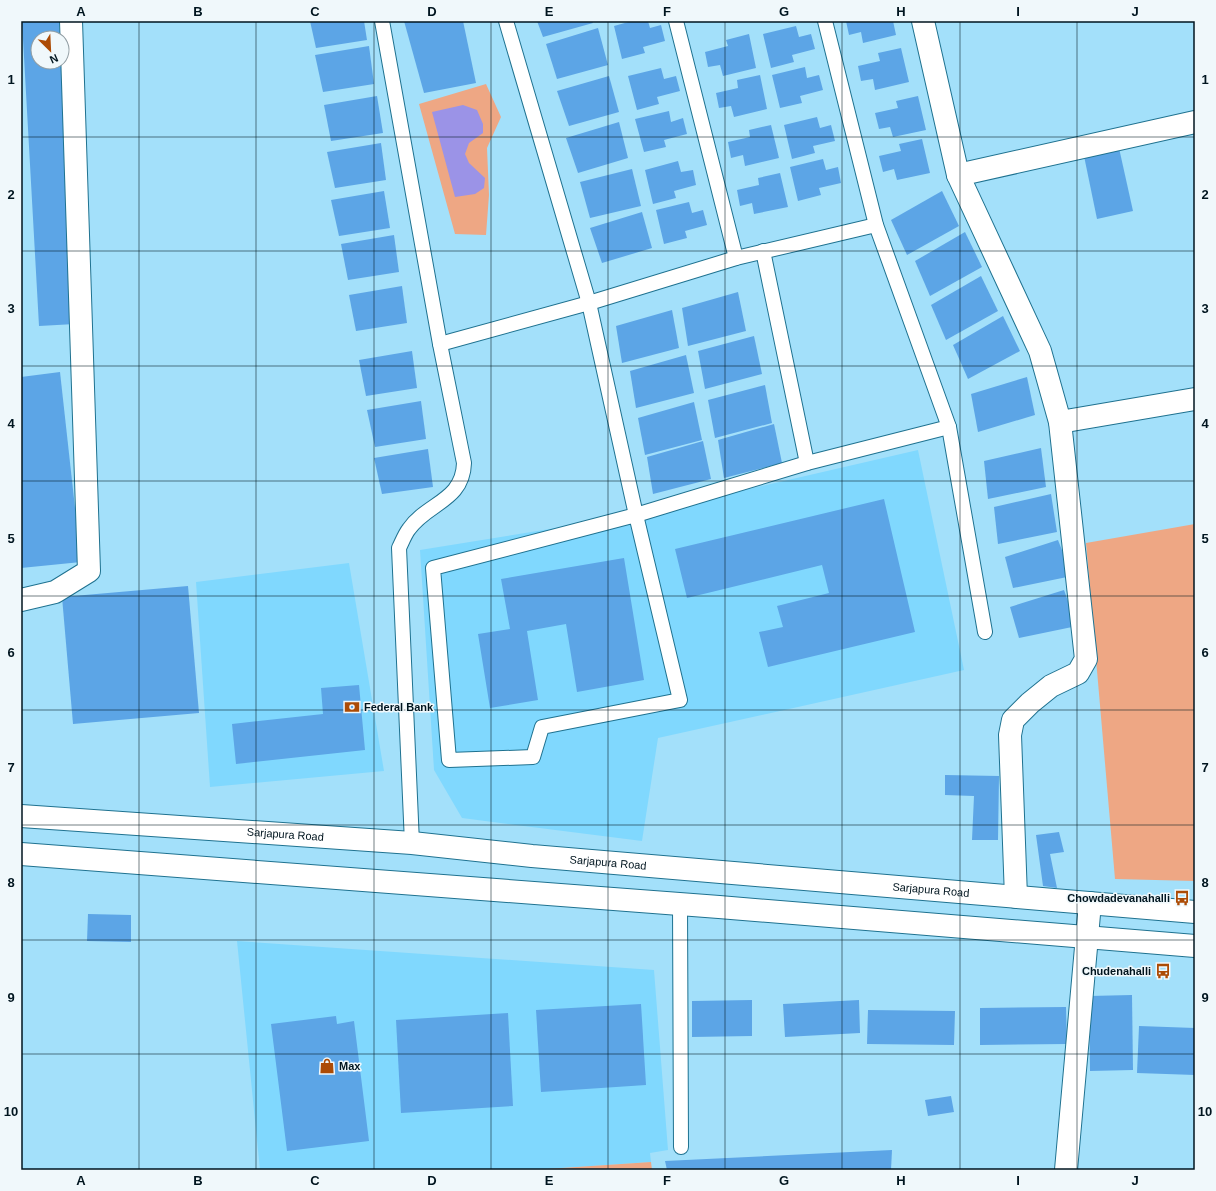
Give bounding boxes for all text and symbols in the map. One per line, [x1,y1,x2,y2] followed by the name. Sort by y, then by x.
[76,4,86,19] text: A
[193,4,203,19] text: B
[310,4,320,19] text: C
[427,4,437,19] text: D
[545,4,554,19] text: E
[663,4,671,19] text: F
[779,4,789,19] text: G
[896,4,906,19] text: H
[1016,4,1020,19] text: I
[1131,4,1139,19] text: J
[30,30,70,70] north arrow
[48,52,60,66] text: N
[7,72,15,87] text: 1
[1201,72,1209,87] text: 1
[7,187,15,202] text: 2
[1201,187,1209,202] text: 2
[7,301,15,316] text: 3
[1201,301,1209,316] text: 3
[7,416,15,431] text: 4
[1201,416,1209,431] text: 4
[7,531,15,546] text: 5
[1201,531,1209,546] text: 5
[7,645,15,660] text: 6
[1201,645,1209,660] text: 6
[343,698,361,716] bank icon: Federal Bank
[364,701,434,713] place label: Federal Bank
[7,760,15,775] text: 7
[1201,760,1209,775] text: 7
[246,826,324,843] street label: Sarjapura Road
[569,853,647,872] street label: Sarjapura Road
[7,875,15,890] text: 8
[1201,875,1209,890] text: 8
[892,880,970,899] street label: Sarjapura Road
[1173,889,1191,907] bus stop icon: Chowdadevanahalli
[1067,892,1170,904] place label: Chowdadevanahalli
[1154,962,1172,980] bus stop icon: Chudenahalli
[1082,965,1151,977] place label: Chudenahalli
[7,990,15,1005] text: 9
[1201,990,1209,1005] text: 9
[318,1057,336,1075] shop icon: Max
[339,1060,361,1072] place label: Max
[4,1104,18,1119] text: 10
[1198,1104,1212,1119] text: 10
[76,1173,86,1188] text: A
[193,1173,203,1188] text: B
[310,1173,320,1188] text: C
[427,1173,437,1188] text: D
[545,1173,554,1188] text: E
[663,1173,671,1188] text: F
[779,1173,789,1188] text: G
[896,1173,906,1188] text: H
[1016,1173,1020,1188] text: I
[1131,1173,1139,1188] text: J

